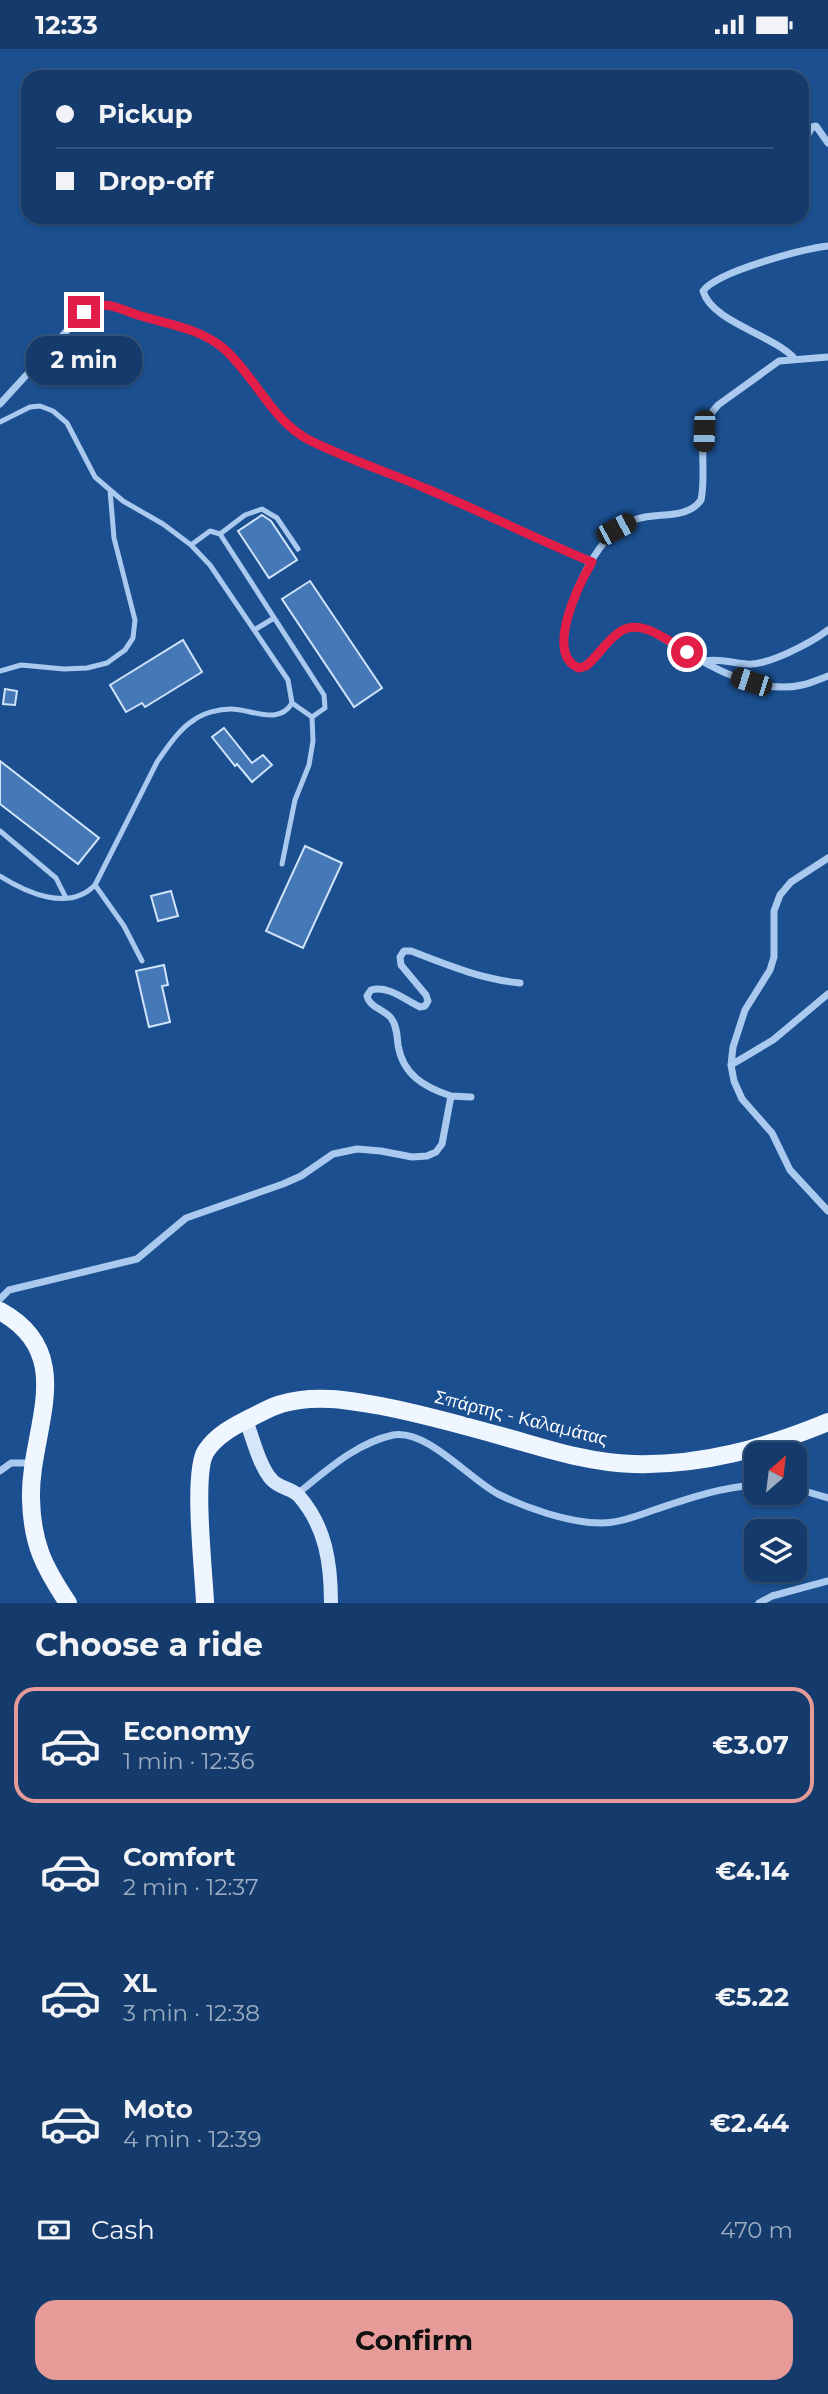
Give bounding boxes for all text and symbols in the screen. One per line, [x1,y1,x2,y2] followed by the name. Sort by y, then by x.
[35,9,98,41] text: 12:33
[98,98,193,130] text: Pickup
[98,165,213,197] text: Drop-off
[68,296,100,328] route end
[26,337,142,385] callout: 2 min
[50,346,118,374] text: 2 min
[693,410,716,452] car
[593,510,640,548] car
[671,636,703,668] route start
[728,666,775,698] car
[432,1386,610,1450] street label: Σπάρτης - Καλαμάτας
[744,1442,807,1505] north arrow
[744,1442,807,1582] map controls
[744,1519,807,1582] button: layers
[35,1625,263,1664] text: Choose a ride
[39,1714,102,1777] icon: car
[123,1715,250,1747] text: Economy
[712,1729,789,1761] text: €3.07
[123,1747,255,1775] text: 1 min · 12:36
[39,1840,102,1903] icon: car
[123,1841,235,1873] text: Comfort
[715,1855,789,1887] text: €4.14
[123,1873,259,1901] text: 2 min · 12:37
[39,1966,102,2029] icon: car
[123,1967,157,1999] text: XL
[715,1981,789,2013] text: €5.22
[123,1999,260,2027] text: 3 min · 12:38
[39,2092,102,2155] icon: car
[123,2093,193,2125] text: Moto
[710,2107,789,2139] text: €2.44
[123,2125,261,2153] text: 4 min · 12:39
[35,2211,73,2249] icon: cash
[91,2214,155,2246] text: Cash
[720,2216,793,2244] text: 470 m
[35,2300,793,2380] button: Confirm

